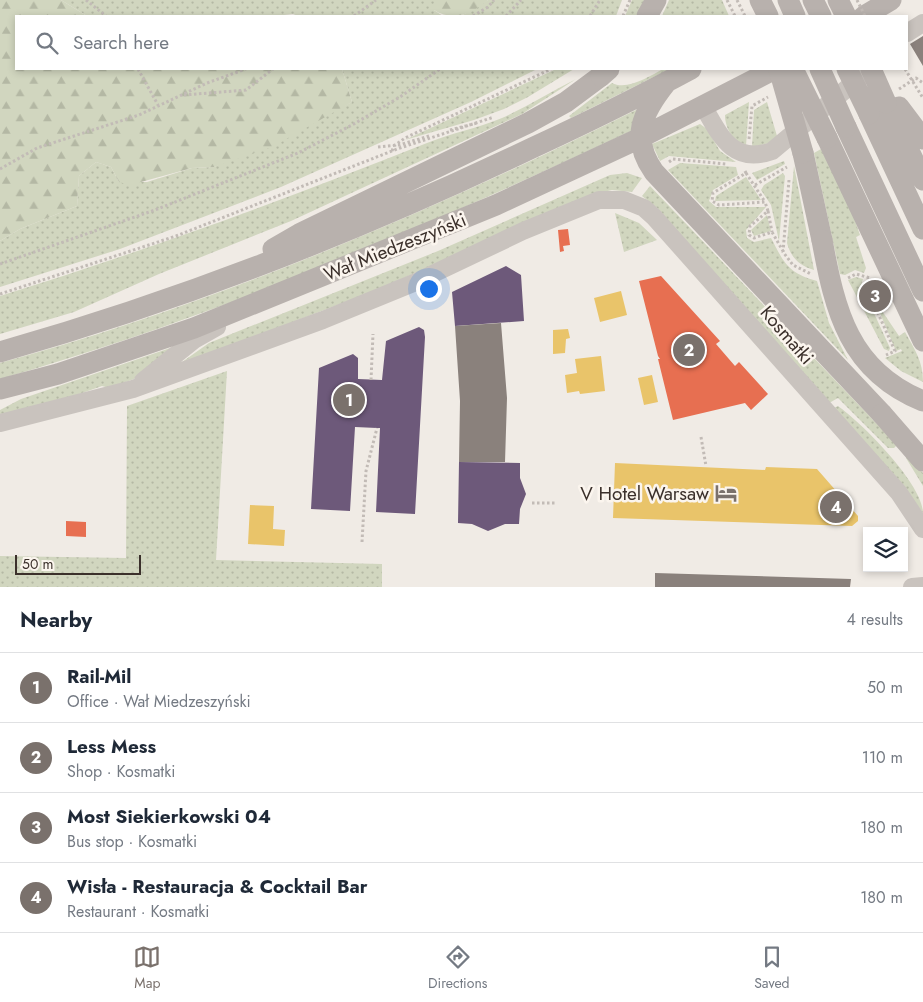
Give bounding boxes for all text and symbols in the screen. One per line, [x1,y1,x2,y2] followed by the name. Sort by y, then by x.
[15,15,908,70] search box
[33,29,61,57] icon: search
[73,29,169,56] text: Search here
[320,206,470,288] street label: Wał Miedzeszyński
[416,276,442,302] your location
[859,277,891,315] pin: 3
[754,300,820,370] street label: Kosmatki
[673,331,705,369] pin: 2
[333,381,365,419] pin: 1
[580,480,709,507] place label: V Hotel Warsaw
[713,480,739,506] hotel icon: V Hotel Warsaw
[820,488,852,526] pin: 4
[863,527,908,572] map controls
[863,527,908,572] button: layers
[15,552,141,575] scale bar
[22,554,53,574] text: 50 m
[20,605,92,635] text: Nearby
[847,608,903,631] text: 4 results
[67,663,131,690] text: Rail-Mil
[32,676,40,699] text: 1
[867,676,903,699] text: 50 m
[67,690,251,713] text: Office · Wał Miedzeszyński
[67,733,156,760] text: Less Mess
[31,746,41,769] text: 2
[862,746,903,769] text: 110 m
[67,760,175,783] text: Shop · Kosmatki
[67,803,271,830] text: Most Siekierkowski 04
[31,816,41,839] text: 3
[860,816,903,839] text: 180 m
[67,830,197,853] text: Bus stop · Kosmatki
[67,873,368,900] text: Wisła - Restauracja & Cocktail Bar
[30,886,42,909] text: 4
[860,886,903,909] text: 180 m
[67,900,209,923] text: Restaurant · Kosmatki
[133,943,161,993] tab: Map
[428,943,487,993] tab: Directions
[754,943,790,993] tab: Saved

